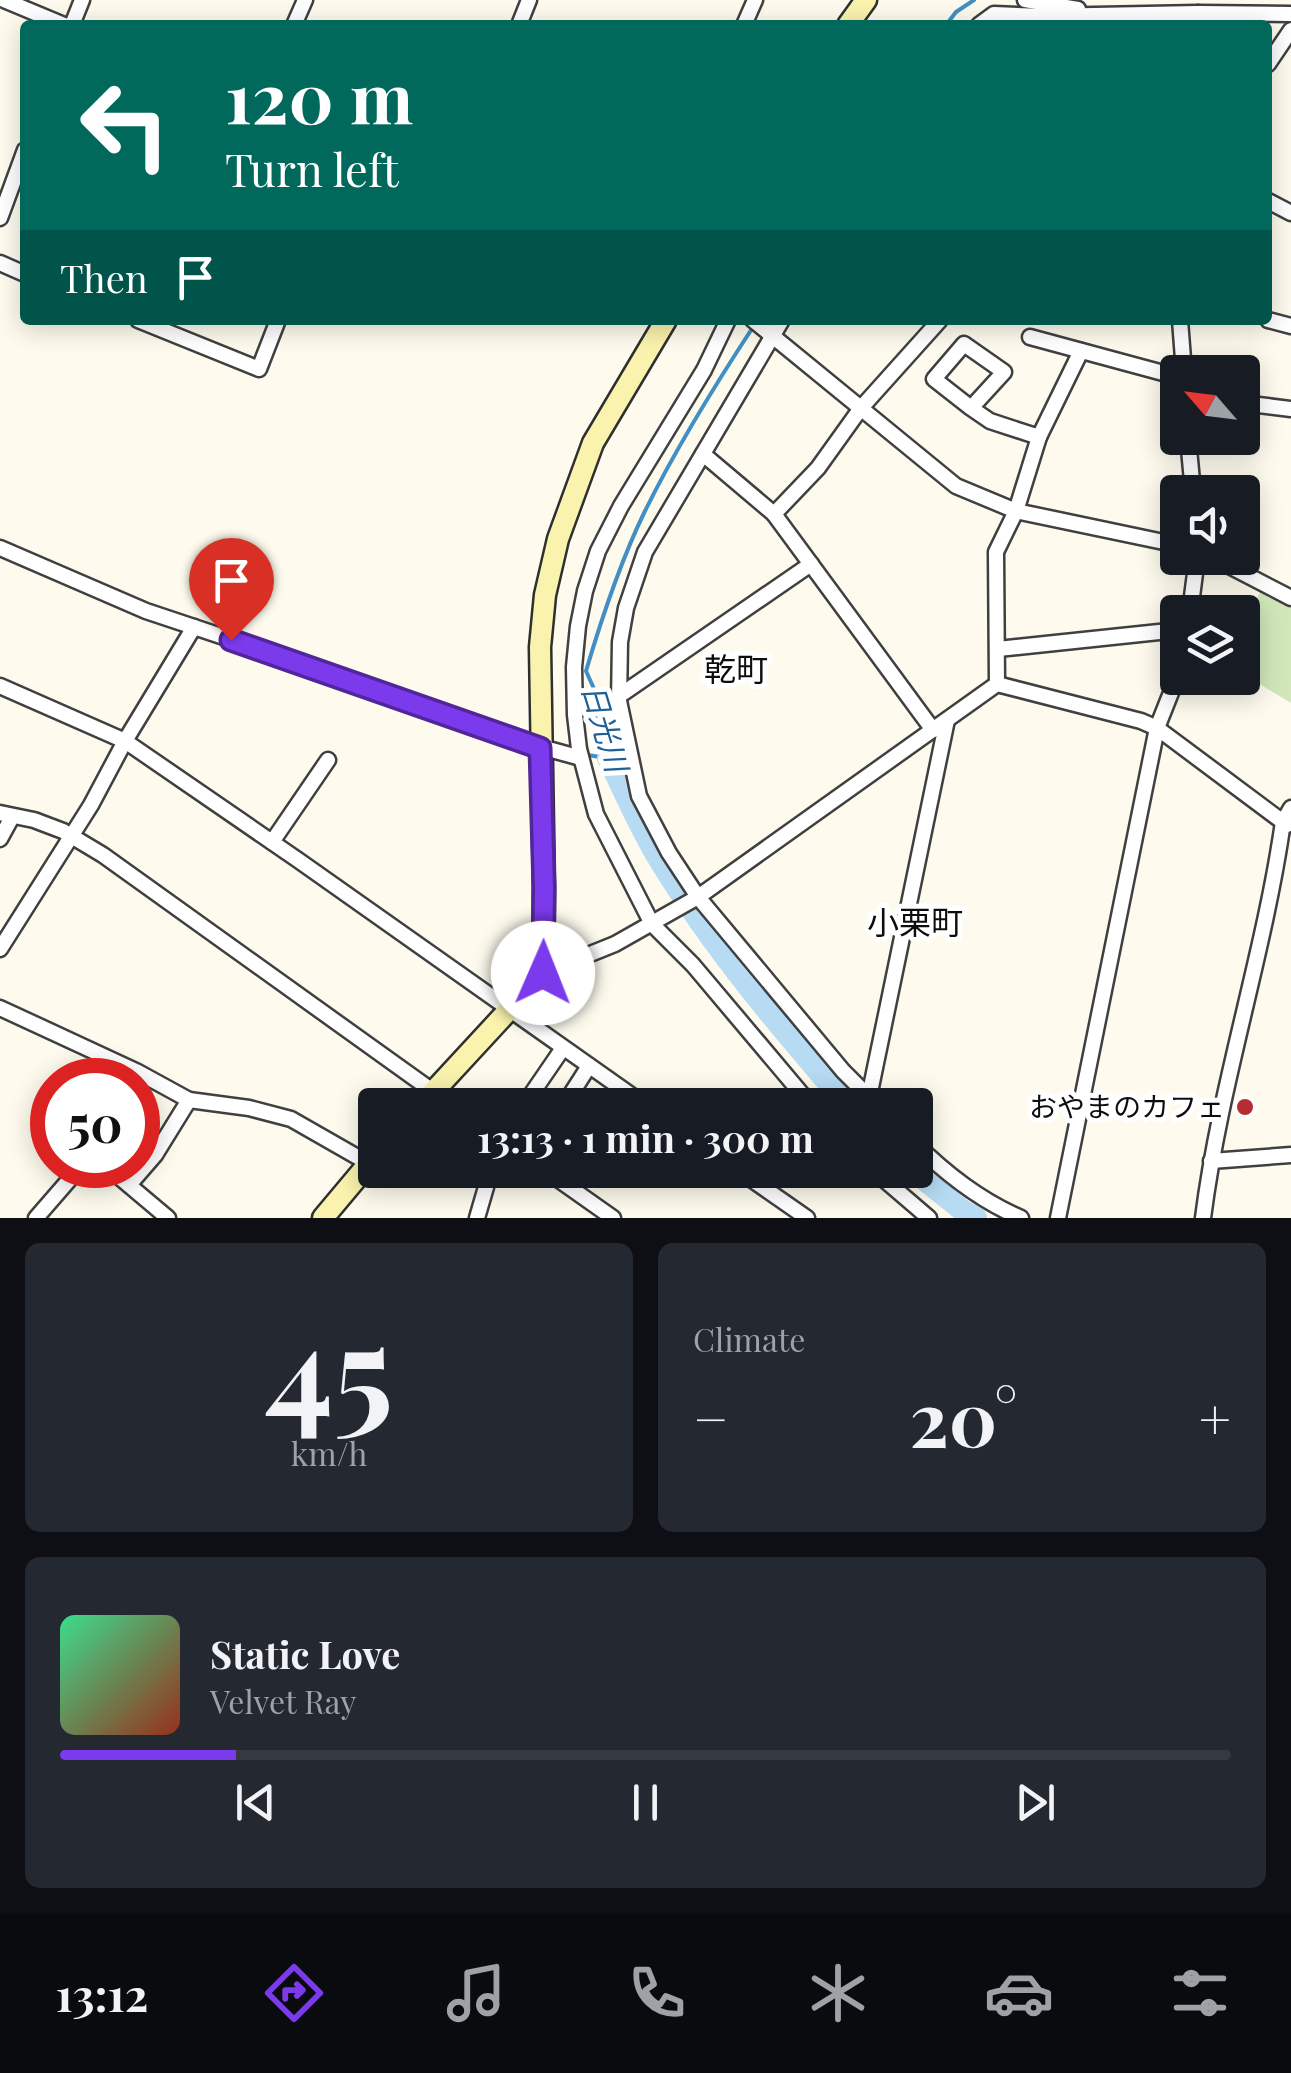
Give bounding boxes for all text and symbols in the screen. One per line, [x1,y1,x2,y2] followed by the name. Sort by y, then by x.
[225,48,413,142] text: 120 m
[60,60,190,190] icon: left
[225,138,399,198] text: Turn left
[168,250,223,305] icon: arrive
[60,252,148,303] text: Then
[1160,355,1260,455] north arrow
[1160,355,1260,695] map controls
[1160,475,1260,575] button: sound
[189,538,274,641] pin
[204,553,259,608] icon: arrive
[1160,595,1260,695] button: layers
[704,646,768,689] district label: 乾町
[574,679,639,779] water label: 日光川
[867,899,963,942] district label: 小栗町
[491,921,595,1025] position arrow
[30,1058,160,1188] speed limit sign: 50
[1029,1087,1225,1124] place label: おやまのカフェ
[1234,1096,1256,1118] marker: おやまのカフェ
[477,1112,814,1163] text: 13:13 · 1 min · 300 m
[265,1279,393,1453] text: 45
[693,1317,805,1360] text: Climate
[910,1366,1018,1466] text: 20°
[693,1380,729,1454] text: −
[1199,1380,1231,1454] text: +
[291,1431,367,1474] text: km/h
[210,1628,400,1679] text: Static Love
[210,1679,357,1722] text: Velvet Ray
[228,1775,283,1830] icon: previous
[618,1775,673,1830] icon: pause
[1008,1775,1063,1830] icon: next
[259,1958,329,2028] icon: directions
[441,1958,511,2028] icon: music
[622,1958,692,2028] icon: phone
[803,1958,873,2028] icon: climate
[984,1958,1054,2028] icon: car
[1165,1958,1235,2028] icon: filters
[56,1963,148,2023] text: 13:12

